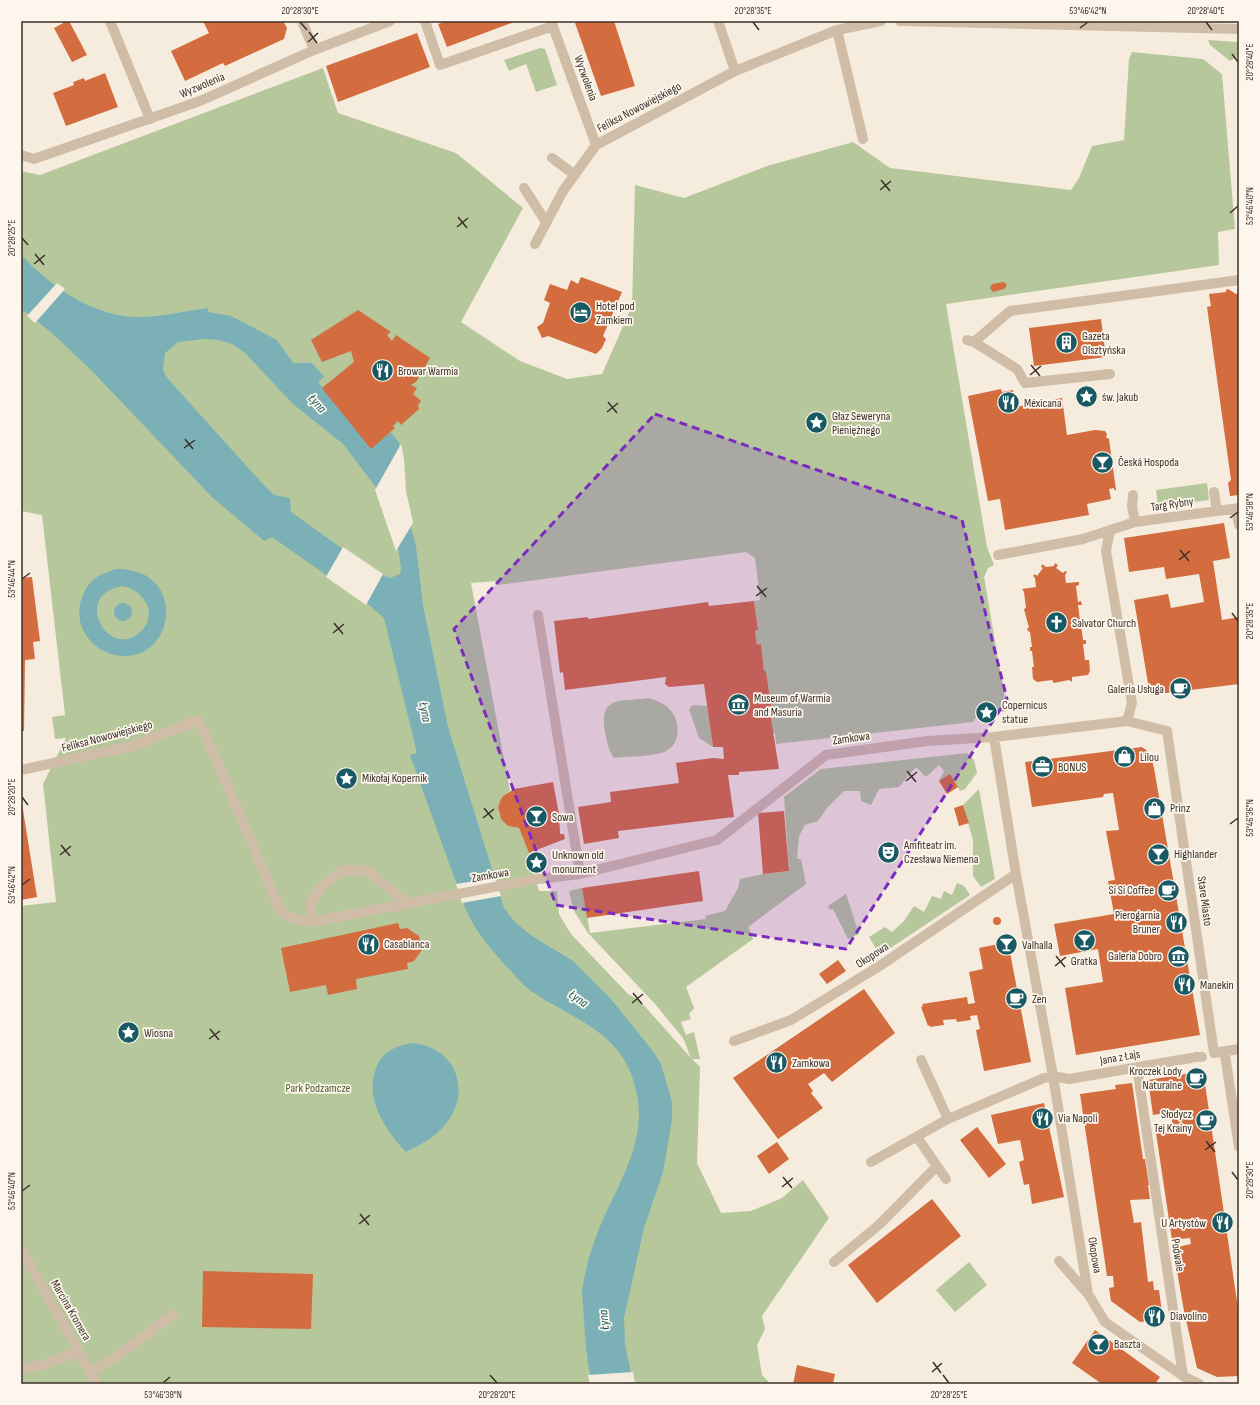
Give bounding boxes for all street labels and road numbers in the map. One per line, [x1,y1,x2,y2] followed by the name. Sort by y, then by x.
[570,53,601,103] street label: Wyzwolenia
[177,69,227,102] street label: Wyzwolenia
[594,79,684,136] street label: Feliksa Nowowiejskiego
[1150,494,1195,515] street label: Targ Rybny
[60,717,154,756] street label: Feliksa Nowowiejskiego
[831,728,871,749] street label: Zamkowa
[470,865,510,886] street label: Zamkowa
[1194,875,1215,927] street label: Stare Miasto
[853,939,892,972] street label: Okopowa
[1098,1047,1141,1069] street label: Jana z Łajs
[1084,1236,1105,1275] street label: Okopowa
[1167,1237,1188,1273] street label: Podwale
[47,1277,94,1344] street label: Marcina Kromera

